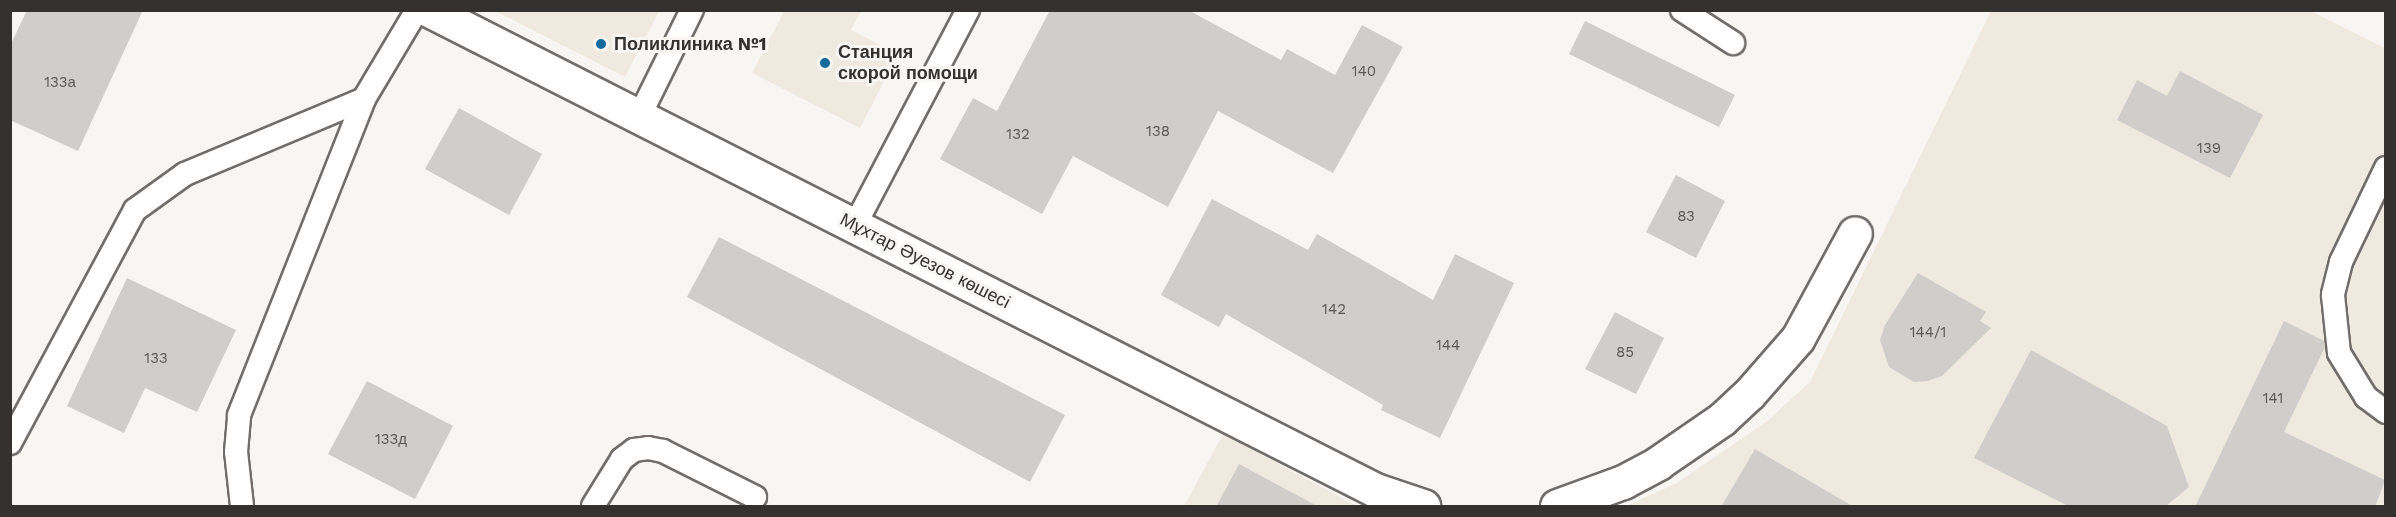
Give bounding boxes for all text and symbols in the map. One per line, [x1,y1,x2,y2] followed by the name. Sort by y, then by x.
[614,33,767,55] place label: Поликлиника №1
[592,35,610,53] marker: Поликлиника №1
[838,42,978,84] place label: Станция скорой помощи
[816,54,834,72] marker: Станция скорой помощи
[1352,63,1376,81] house number: 140
[44,74,76,92] house number: 133а
[1146,123,1170,141] house number: 138
[1006,126,1030,144] house number: 132
[2197,140,2221,158] house number: 139
[1677,208,1695,226] house number: 83
[836,209,1014,313] street label: Мұхтар Әуезов көшесі
[1322,301,1346,319] house number: 142
[1910,324,1946,342] house number: 144/1
[1436,337,1460,355] house number: 144
[1616,344,1634,362] house number: 85
[144,350,168,368] house number: 133
[2263,390,2283,408] house number: 141
[375,431,407,449] house number: 133д

